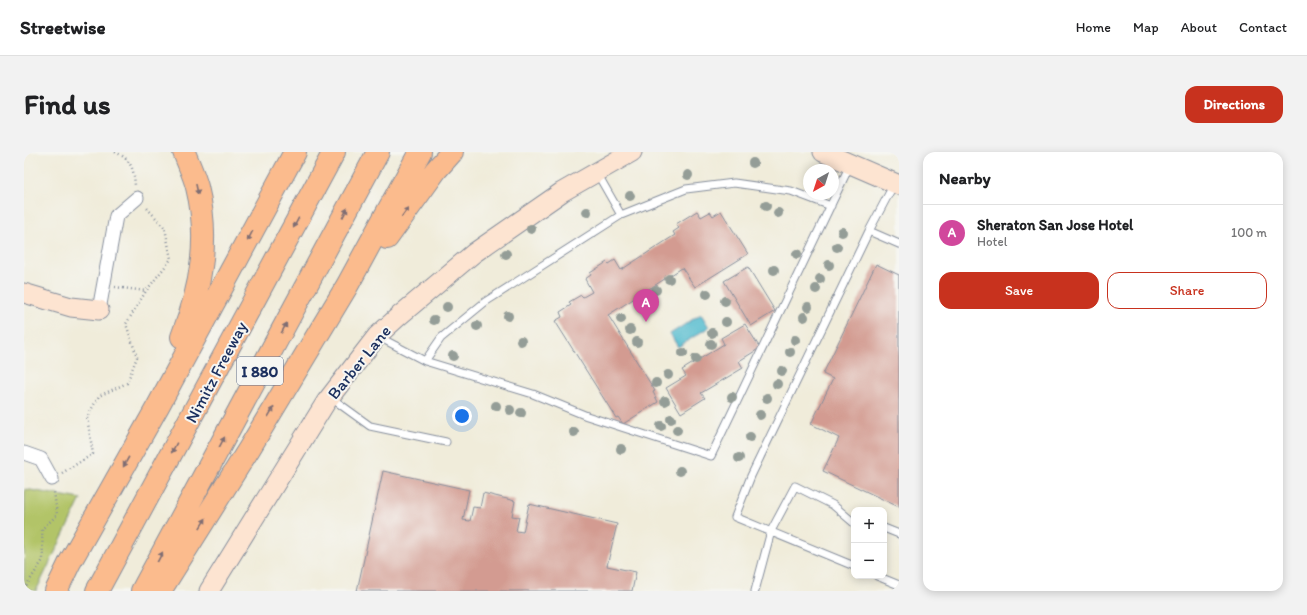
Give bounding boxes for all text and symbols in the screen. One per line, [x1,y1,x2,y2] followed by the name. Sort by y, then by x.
[20,16,106,39] text: Streetwise
[1076,19,1111,36] text: Home
[1133,19,1159,36] text: Map
[1181,19,1217,36] text: About
[1239,19,1287,36] text: Contact
[1185,86,1283,123] button: Directions
[24,87,111,121] text: Find us
[803,164,839,200] north arrow
[939,168,991,188] text: Nearby
[194,183,200,195] one-way arrow
[342,207,349,219] one-way arrow
[401,207,409,217] one-way arrow
[977,216,1133,234] text: Sheraton San Jose Hotel
[292,217,299,229] one-way arrow
[948,225,956,240] text: A
[1231,225,1267,240] text: 100 m
[247,230,253,241] one-way arrow
[977,234,1007,249] text: Hotel
[939,272,1099,309] button: Save
[1107,272,1267,309] button: Share
[633,289,659,322] pin: A
[181,318,251,426] street label: Nimitz Freeway
[323,321,395,403] street label: Barber Lane
[280,322,287,333] one-way arrow
[237,357,283,385] road number: I 880
[268,406,275,418] one-way arrow
[452,406,472,426] your location
[219,436,225,448] one-way arrow
[171,443,177,454] one-way arrow
[122,456,129,468] one-way arrow
[851,507,887,579] map controls
[851,507,887,543] button: +
[199,518,207,528] one-way arrow
[851,543,887,579] button: −
[157,551,164,562] one-way arrow

